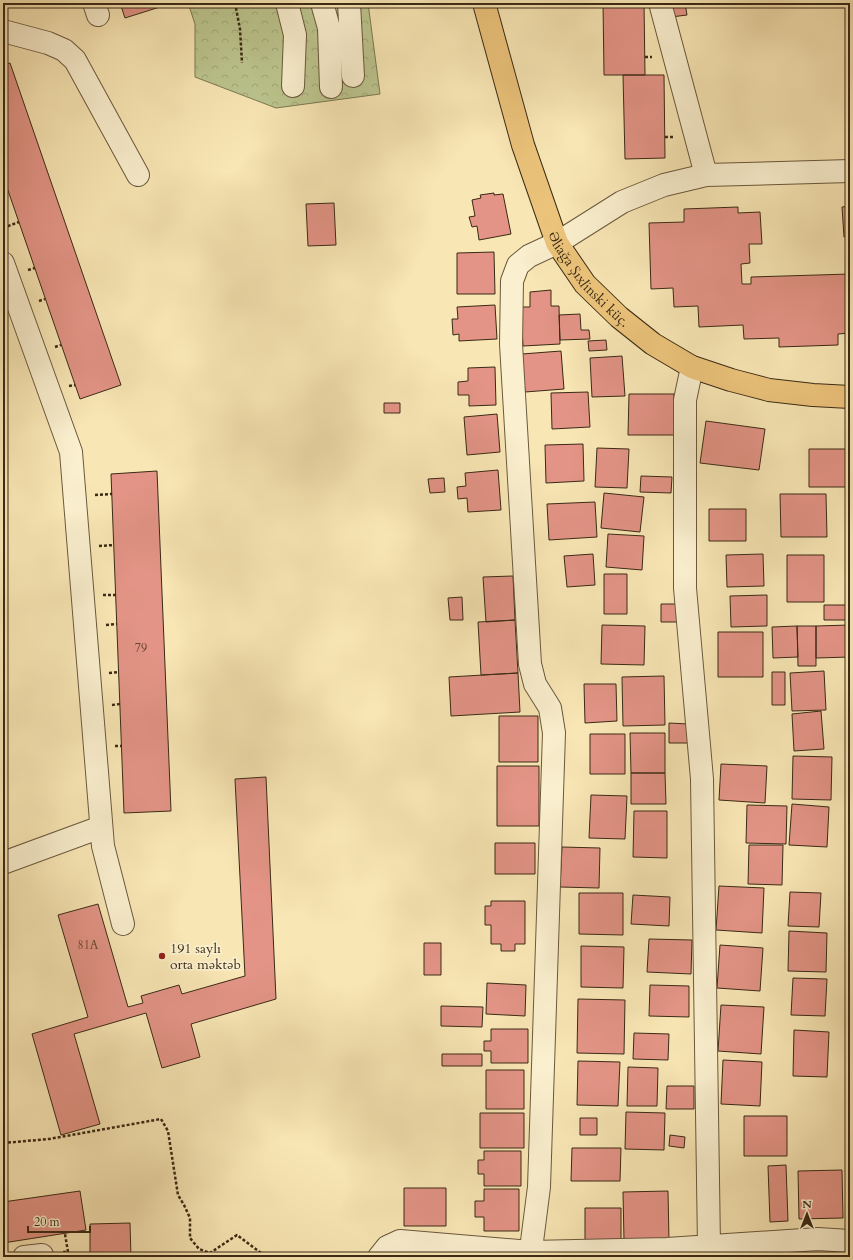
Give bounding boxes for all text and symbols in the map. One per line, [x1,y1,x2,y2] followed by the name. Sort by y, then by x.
[544,229,633,331] street label: Əliağa Şıxlinski küç.
[135,640,147,656] house number: 79
[78,937,99,953] house number: 81A
[170,939,241,974] place label: 191 saylı orta məktəb
[157,951,167,961] marker: 191 saylı orta məktəb
[787,1194,827,1234] north arrow
[802,1197,812,1212] text: N
[28,1208,90,1234] scale bar
[34,1214,61,1230] text: 20 m

